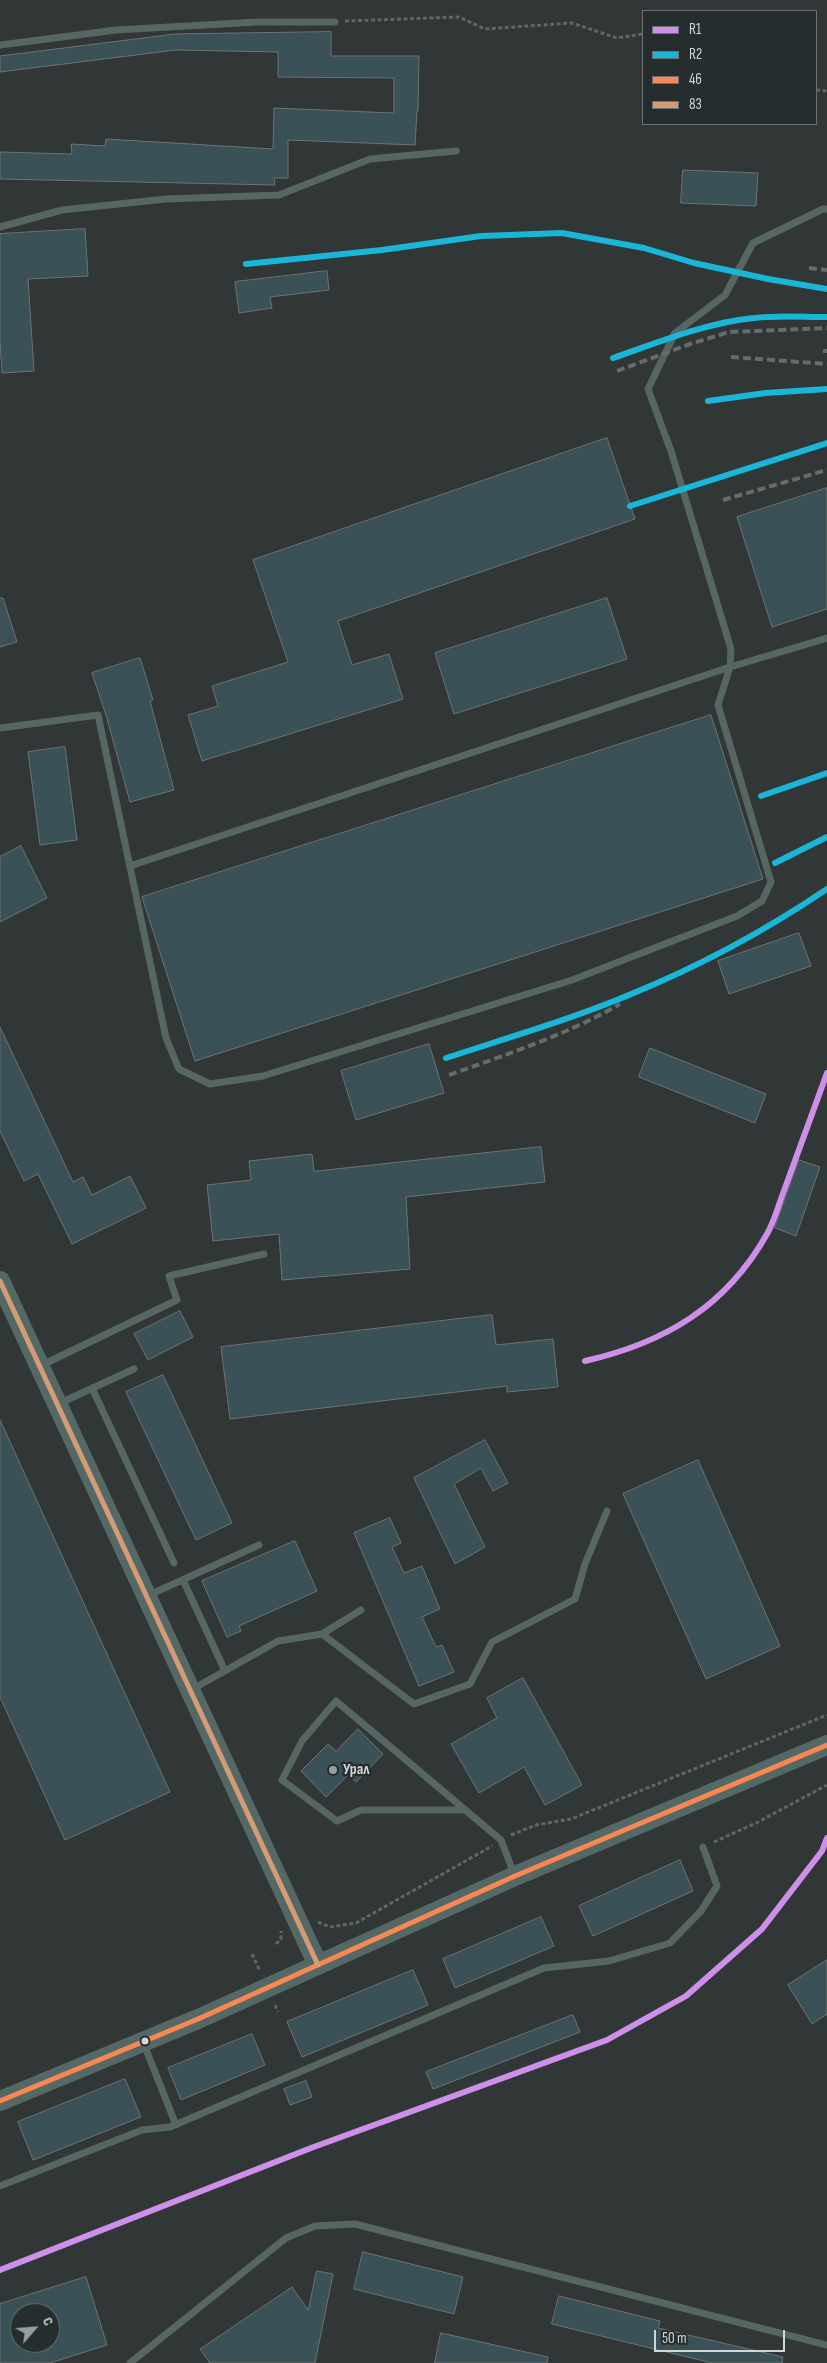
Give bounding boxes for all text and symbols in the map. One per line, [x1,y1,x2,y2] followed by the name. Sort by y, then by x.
[642,10,817,125] legend
[689,20,701,39] text: R1
[689,45,702,64] text: R2
[689,70,702,89] text: 46
[689,95,702,114] text: 83
[343,1760,370,1780] place label: Урал
[327,1764,339,1776] marker: Урал
[140,2036,150,2046] unlabelled marker
[10,2303,60,2353] north arrow
[39,2314,57,2328] text: С
[657,2320,788,2352] scale bar
[662,2329,687,2348] text: 50 m

